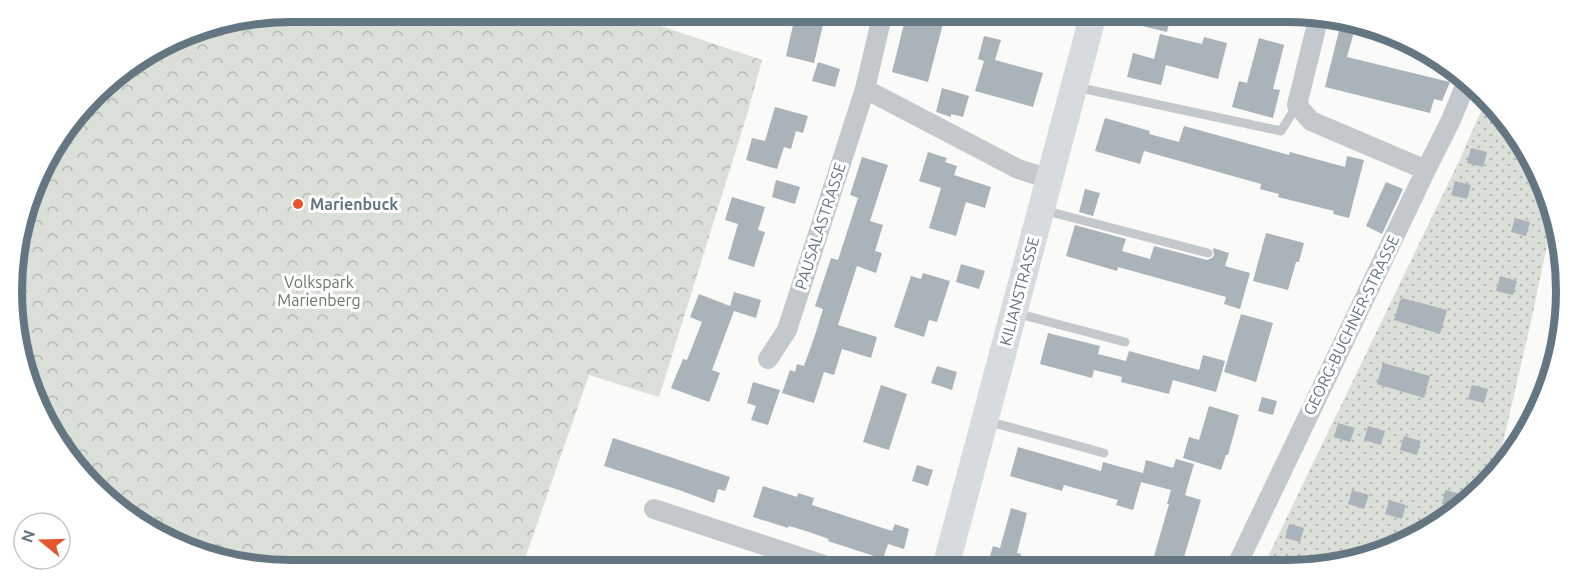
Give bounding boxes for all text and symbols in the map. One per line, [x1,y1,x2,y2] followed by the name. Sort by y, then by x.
[791,160,849,292] street label: PAUSALASTRASSE
[310,195,398,213] place label: Marienbuck
[291,197,305,211] marker: Marienbuck
[1300,232,1402,418] street label: GEORG-BUCHNER-STRASSE
[996,235,1042,347] street label: KILIANSTRASSE
[277,273,361,309] park label: Volkspark Marienberg
[12,511,72,571] north arrow
[17,528,38,545] text: N

